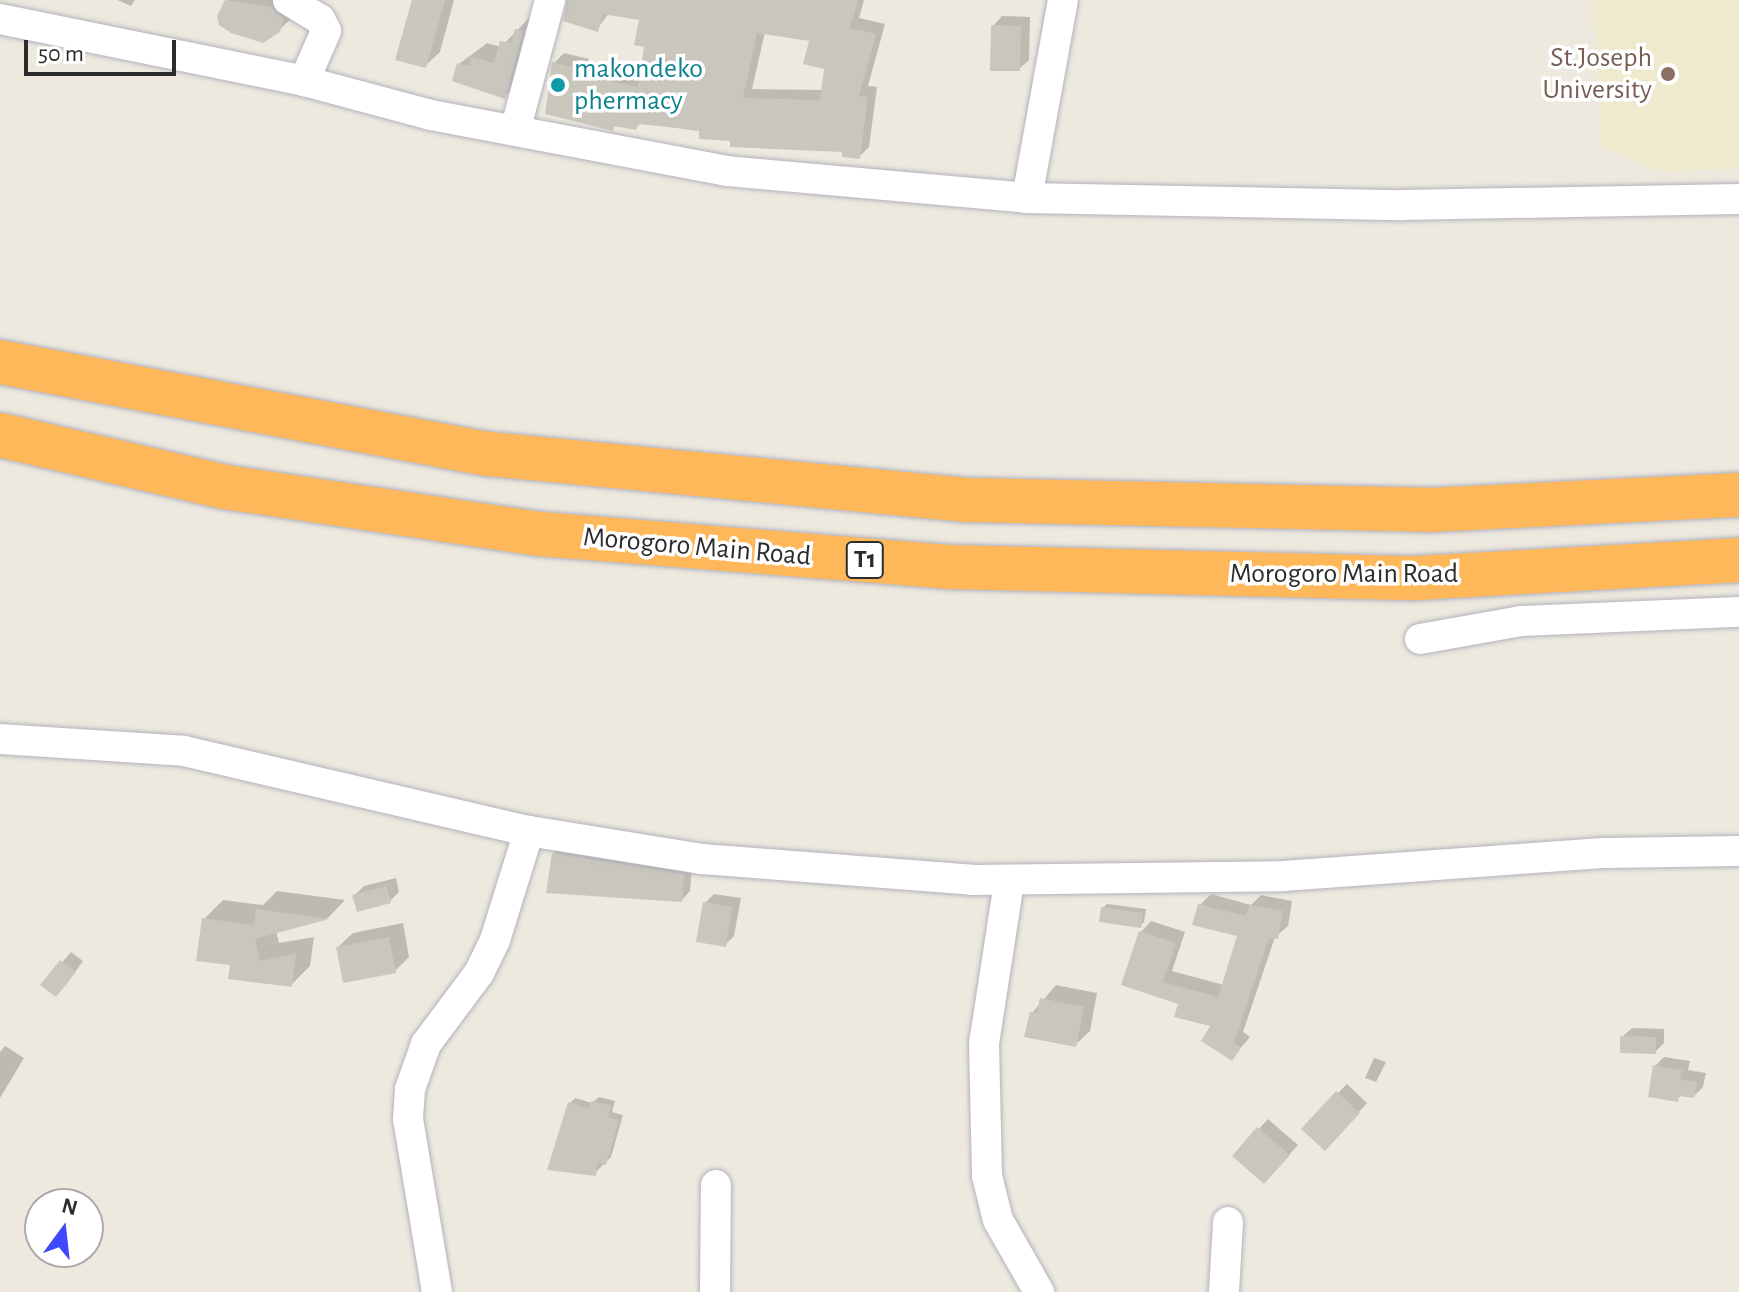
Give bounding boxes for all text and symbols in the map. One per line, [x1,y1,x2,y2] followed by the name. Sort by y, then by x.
[28,24,180,74] scale bar
[1542,41,1652,107] place label: St.Joseph University
[38,42,84,66] text: 50 m
[574,52,703,118] place label: makondeko phermacy
[1659,65,1677,83] marker: St.Joseph University
[549,76,567,94] marker: makondeko phermacy
[582,520,812,574] street label: Morogoro Main Road
[845,538,885,582] road number: T1
[1230,557,1458,591] street label: Morogoro Main Road
[24,1188,104,1268] north arrow
[59,1194,80,1219] text: N

